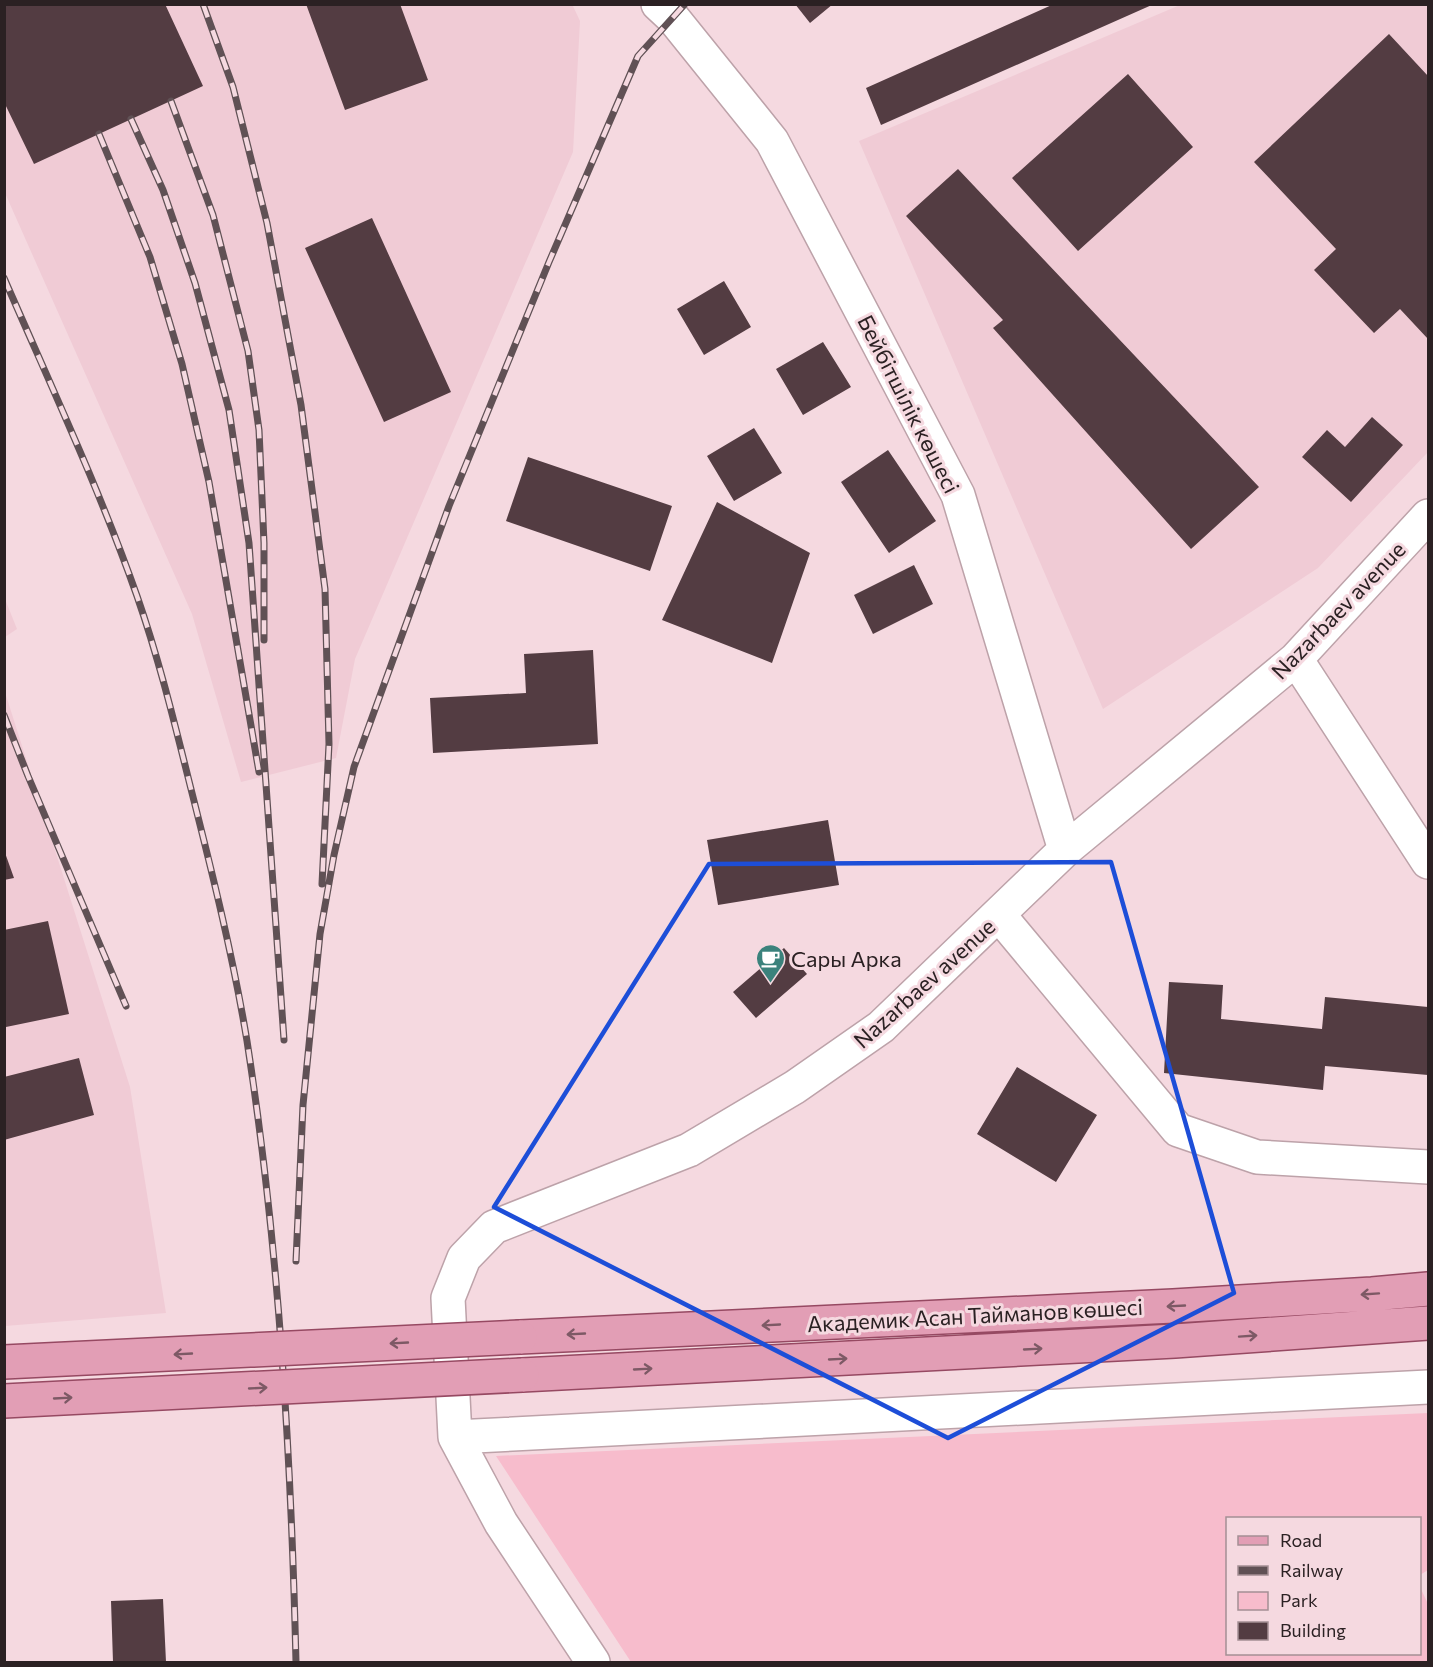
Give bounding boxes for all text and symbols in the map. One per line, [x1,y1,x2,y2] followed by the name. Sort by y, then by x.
[852,310,966,498] street label: Бейбітшілік көшесі
[1265,536,1411,684] street label: Nazarbaev avenue
[848,912,1000,1054] street label: Nazarbaev avenue
[754,942,786,984] cafe icon: Сары Арка
[791,945,902,972] place label: Сары Арка
[1361,1289,1381,1300] one-way arrow
[806,1293,1144,1337] street label: Академик Асан Тайманов көшесі
[1166,1300,1186,1311] one-way arrow
[762,1319,782,1330] one-way arrow
[567,1329,587,1340] one-way arrow
[1238,1330,1258,1341] one-way arrow
[390,1337,410,1348] one-way arrow
[1022,1343,1042,1354] one-way arrow
[174,1348,194,1359] one-way arrow
[828,1353,847,1364] one-way arrow
[633,1363,653,1374] one-way arrow
[247,1383,267,1394] one-way arrow
[52,1393,72,1404] one-way arrow
[1226,1517,1421,1655] legend
[1280,1529,1322,1551] text: Road
[1280,1559,1343,1581] text: Railway
[1280,1589,1318,1611] text: Park
[1280,1619,1346,1641] text: Building

